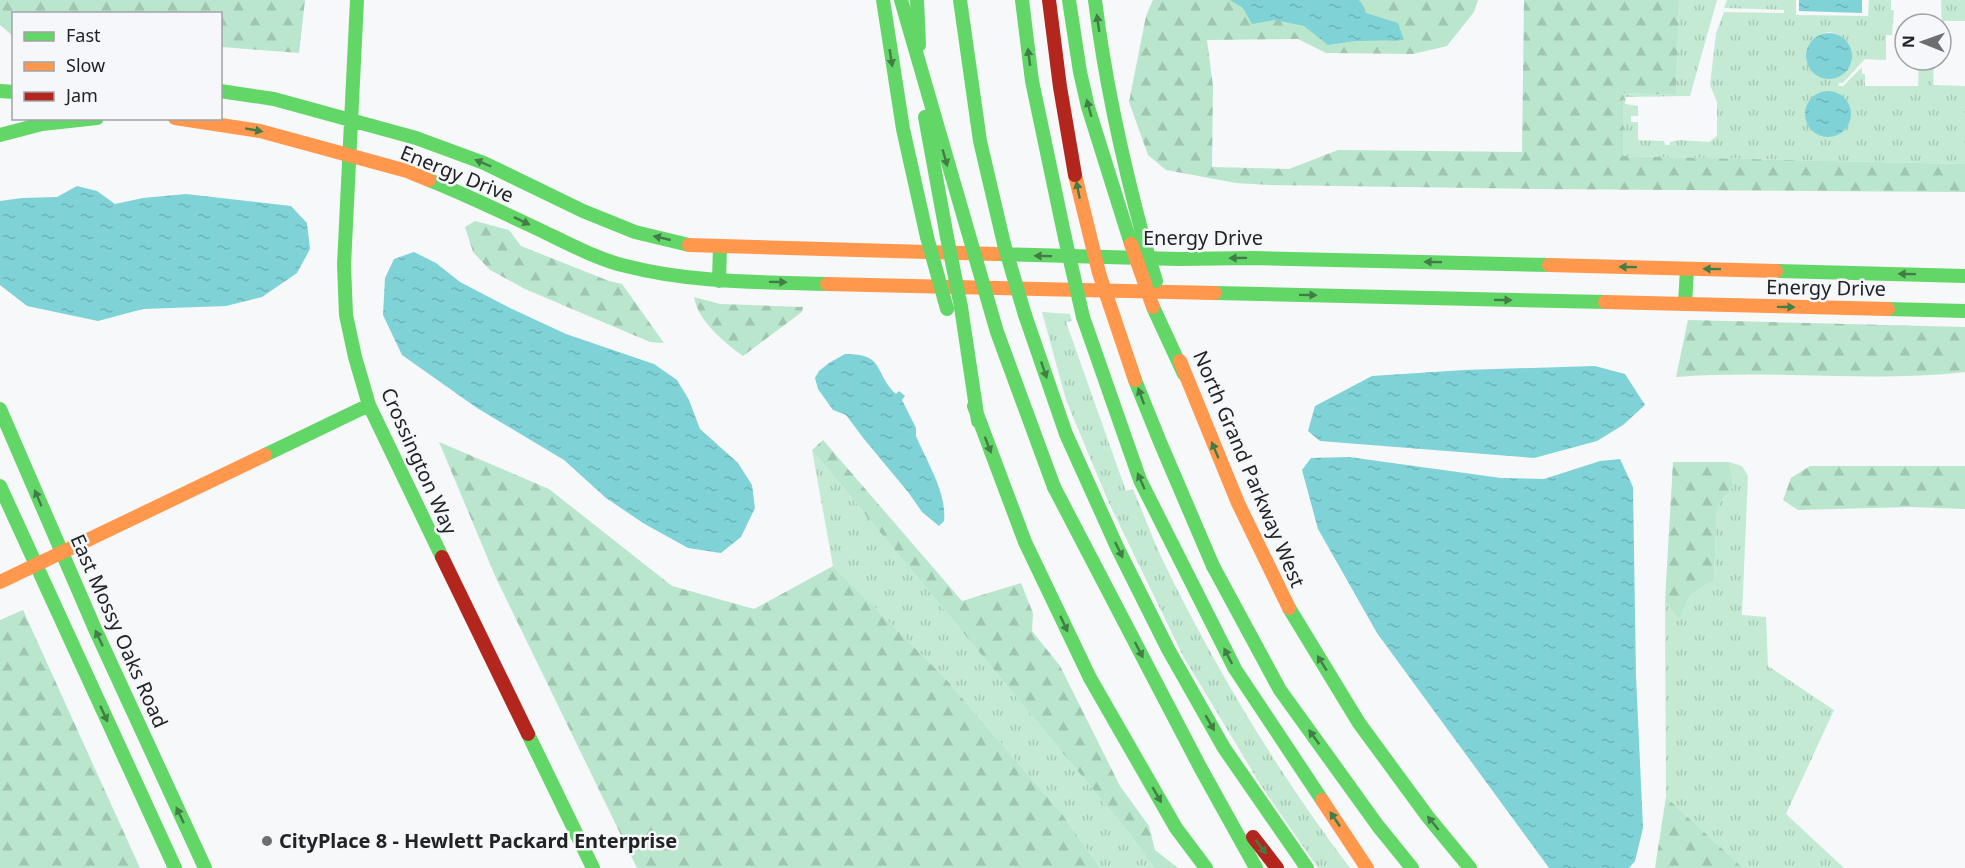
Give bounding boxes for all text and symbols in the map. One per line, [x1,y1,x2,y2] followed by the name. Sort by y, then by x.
[12,12,222,120] legend
[1893,12,1953,72] north arrow
[1093,13,1103,32] one-way arrow
[66,23,101,47] text: Fast
[1897,35,1919,48] text: N
[887,48,896,67] one-way arrow
[1024,48,1034,67] one-way arrow
[66,53,105,77] text: Slow
[64,83,98,107] text: Jam
[1084,99,1093,117] one-way arrow
[244,126,263,135] one-way arrow
[397,139,518,209] street label: Energy Drive
[941,149,950,167] one-way arrow
[473,158,491,168] one-way arrow
[1073,180,1082,199] one-way arrow
[514,217,531,226] one-way arrow
[1143,224,1263,251] street label: Energy Drive
[652,233,671,242] one-way arrow
[1034,251,1053,260] one-way arrow
[1229,253,1248,263] one-way arrow
[1424,257,1443,267] one-way arrow
[1619,262,1638,272] one-way arrow
[1702,265,1721,274] one-way arrow
[1897,269,1916,279] one-way arrow
[1766,273,1886,302] street label: Energy Drive
[768,277,787,287] one-way arrow
[1299,290,1318,300] one-way arrow
[1494,295,1513,304] one-way arrow
[1776,302,1795,311] one-way arrow
[1187,346,1312,591] street label: North Grand Parkway West
[1040,361,1049,379] one-way arrow
[375,383,464,539] street label: Crossington Way
[1136,387,1146,405] one-way arrow
[983,436,993,454] one-way arrow
[1210,440,1220,458] one-way arrow
[1136,472,1146,490] one-way arrow
[33,488,43,506] one-way arrow
[65,530,174,732] street label: East Mossy Oaks Road
[1114,542,1123,559] one-way arrow
[1060,616,1069,633] one-way arrow
[94,628,104,646] one-way arrow
[1135,642,1144,659] one-way arrow
[1224,647,1233,664] one-way arrow
[1316,655,1327,671] one-way arrow
[100,705,109,722] one-way arrow
[1204,715,1215,731] one-way arrow
[1308,730,1320,746] one-way arrow
[1152,787,1163,803] one-way arrow
[176,806,185,823] one-way arrow
[1329,811,1340,828] one-way arrow
[1427,816,1440,831] one-way arrow
[279,827,677,854] place label: CityPlace 8 - Hewlett Packard Enterprise
[260,834,274,848] marker: CityPlace 8 - Hewlett Packard Enterprise
[1255,839,1267,855] one-way arrow

